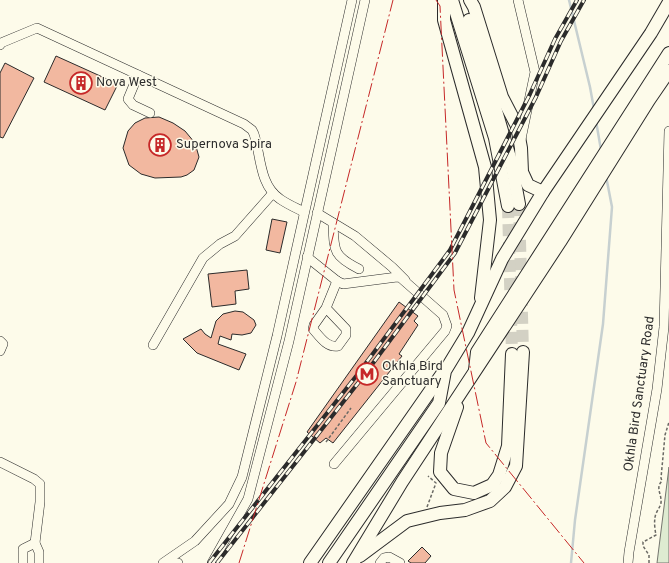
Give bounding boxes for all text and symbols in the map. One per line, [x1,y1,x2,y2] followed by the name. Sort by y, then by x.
[68,70,94,96] building icon: Nova West
[96,75,157,91] place label: Nova West
[147,132,173,158] building icon: Supernova Spira
[176,137,272,153] place label: Supernova Spira
[621,315,659,473] street label: Okhla Bird Sanctuary Road
[382,359,443,390] place label: Okhla Bird Sanctuary
[354,361,380,387] metro station icon: Okhla Bird Sanctuary

